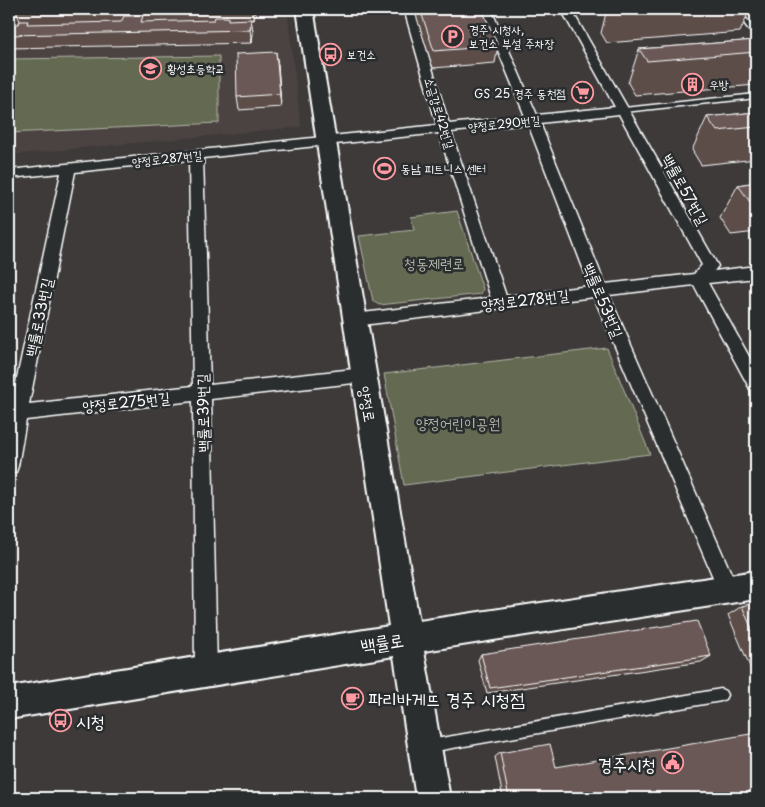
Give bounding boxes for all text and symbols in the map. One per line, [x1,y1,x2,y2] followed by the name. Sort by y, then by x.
[469,20,554,52] place label: 경주 시청사, 보건소 부설 주차장
[441,24,465,48] parking icon: 경주 시청사, 보건소 부설 주차장
[319,42,343,66] bus stop icon: 보건소
[347,45,376,63] place label: 보건소
[139,56,163,80] school or university icon: 황성초등학교
[167,59,225,77] place label: 황성초등학교
[681,72,705,96] building icon: 우방
[421,75,460,151] street label: 소금강로42번길
[709,75,729,93] place label: 우방
[570,81,594,105] supermarket icon: GS 25 경주 동천점
[474,84,566,102] place label: GS 25 경주 동천점
[467,110,541,136] street label: 양정로290번길
[131,145,203,171] street label: 양정로287번길
[657,149,715,229] street label: 백률로57번길
[373,156,397,180] sports icon: 동남 피트니스 센터
[401,159,486,177] place label: 동남 피트니스 센터
[404,251,464,274] park label: 청동제련로
[578,259,630,341] street label: 백률로53번길
[18,275,58,359] street label: 백률로33번길
[480,282,570,316] street label: 양정로278번길
[190,373,214,453] street label: 백률로39번길
[354,384,382,424] street label: 양정로
[81,385,171,417] street label: 양정로275번길
[416,411,500,434] park label: 양정어린이공원
[358,625,406,659] street label: 백률로
[368,685,525,712] place label: 파리바게뜨 경주 시청점
[340,686,364,710] cafe icon: 파리바게뜨 경주 시청점
[76,707,105,734] place label: 시청
[48,708,72,732] bus stop icon: 시청
[598,750,656,777] place label: 경주시청
[660,751,684,775] public building icon: 경주시청

